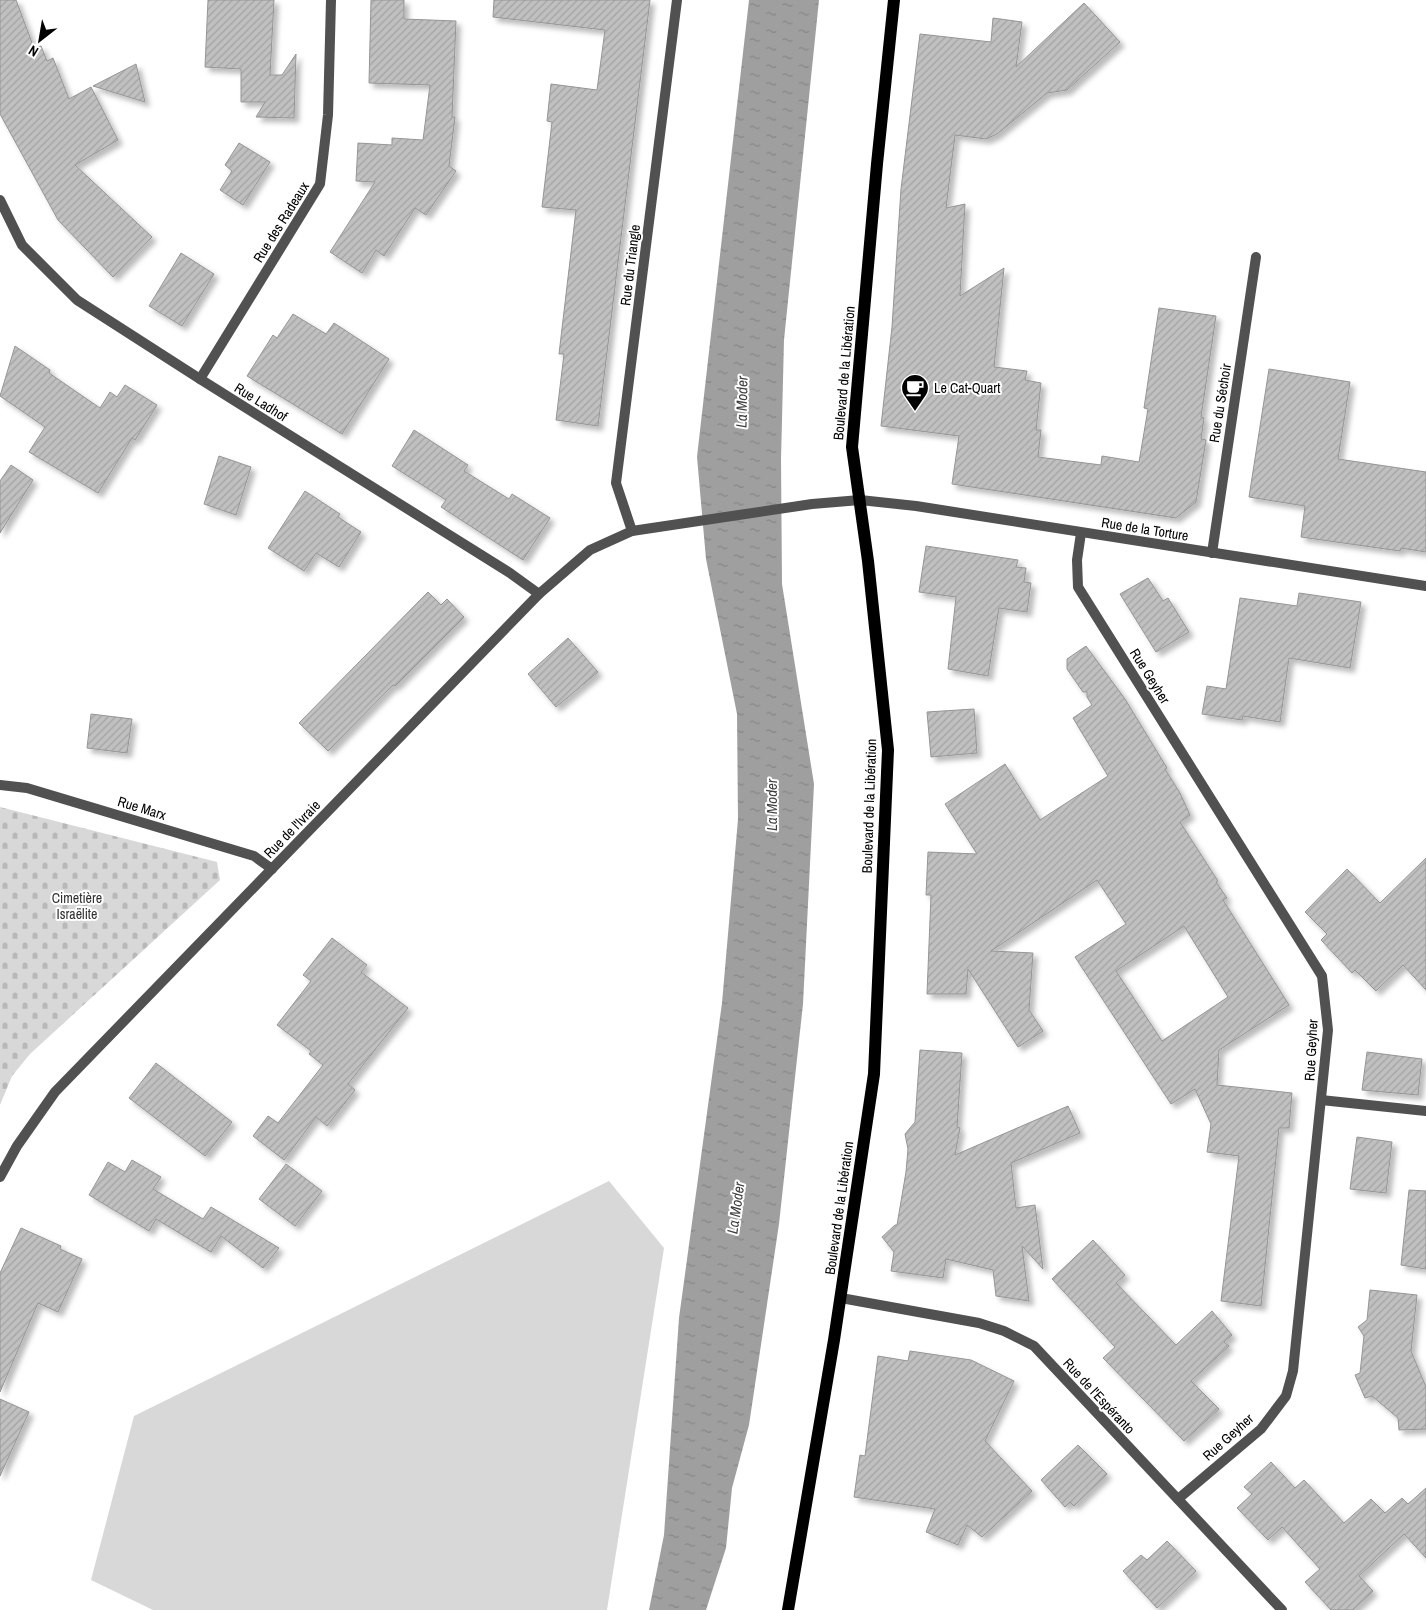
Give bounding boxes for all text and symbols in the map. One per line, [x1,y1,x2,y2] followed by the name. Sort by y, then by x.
[15,15,65,65] north arrow
[25,41,41,61] text: N
[249,178,313,266] street label: Rue des Radeaux
[616,223,644,307] street label: Rue du Triangle
[829,305,859,441] street label: Boulevard de la Libération
[1205,362,1235,444] street label: Rue du Séchoir
[900,373,930,412] cafe icon: Le Cat-Quart
[731,375,752,428] water label: La Moder
[231,379,292,426] street label: Rue Ladhof
[934,379,1000,397] place label: Le Cat-Quart
[1100,513,1190,545] street label: Rue de la Torture
[1126,645,1174,707] street label: Rue Geyher
[858,738,880,874] street label: Boulevard de la Libération
[761,778,782,831] water label: La Moder
[116,792,169,824] street label: Rue Marx
[260,796,324,862] street label: Rue de l'Ivraie
[52,889,102,923] park label: Cimetière Israëlite
[1300,1018,1322,1081] street label: Rue Geyher
[821,1140,857,1276] street label: Boulevard de la Libération
[721,1180,750,1235] water label: La Moder
[1059,1354,1139,1438] street label: Rue de l'Espéranto
[1199,1409,1257,1464] street label: Rue Geyher

